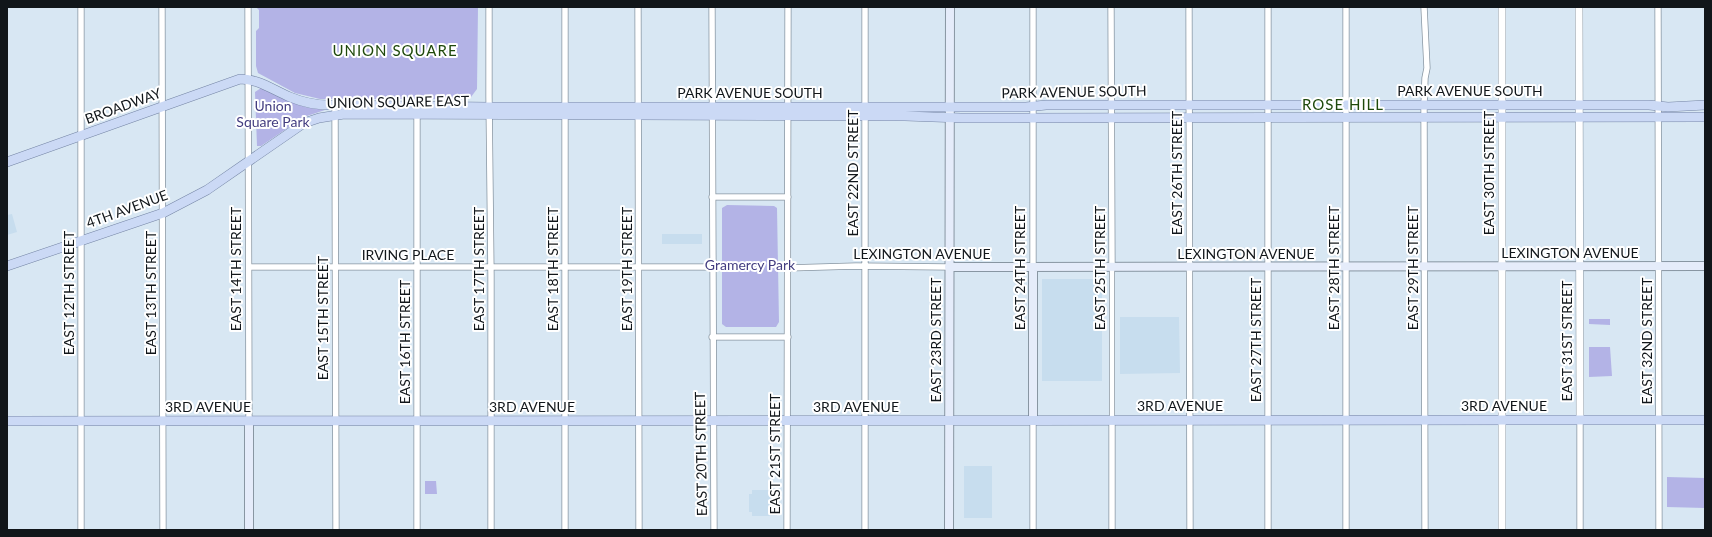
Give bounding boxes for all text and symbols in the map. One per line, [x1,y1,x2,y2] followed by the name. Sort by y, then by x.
[332,41,458,59] district label: UNION SQUARE
[1001,82,1147,101] street label: PARK AVENUE SOUTH
[1397,82,1543,99] street label: PARK AVENUE SOUTH
[82,84,163,127] street label: BROADWAY
[677,84,823,101] street label: PARK AVENUE SOUTH
[327,92,470,111] street label: UNION SQUARE EAST
[1302,95,1384,113] district label: ROSE HILL
[236,97,311,130] park label: Union Square Park
[844,109,861,236] street label: EAST 22ND STREET
[1168,110,1185,235] street label: EAST 26TH STREET
[1480,110,1497,235] street label: EAST 30TH STREET
[84,186,170,231] street label: 4TH AVENUE
[1011,205,1028,330] street label: EAST 24TH STREET
[1091,205,1108,330] street label: EAST 25TH STREET
[1325,205,1342,330] street label: EAST 28TH STREET
[1404,205,1421,330] street label: EAST 29TH STREET
[227,206,244,331] street label: EAST 14TH STREET
[470,206,487,331] street label: EAST 17TH STREET
[544,206,561,331] street label: EAST 18TH STREET
[618,206,635,331] street label: EAST 19TH STREET
[60,230,77,355] street label: EAST 12TH STREET
[142,230,159,355] street label: EAST 13TH STREET
[1501,244,1639,261] street label: LEXINGTON AVENUE
[853,245,991,262] street label: LEXINGTON AVENUE
[1177,245,1315,262] street label: LEXINGTON AVENUE
[362,246,454,263] street label: IRVING PLACE
[314,255,331,380] street label: EAST 15TH STREET
[705,256,796,273] park label: Gramercy Park
[927,277,944,402] street label: EAST 23RD STREET
[1247,277,1264,402] street label: EAST 27TH STREET
[1638,277,1655,404] street label: EAST 32ND STREET
[396,279,413,404] street label: EAST 16TH STREET
[1558,280,1575,401] street label: EAST 31ST STREET
[691,391,710,516] street label: EAST 20TH STREET
[766,393,783,514] street label: EAST 21ST STREET
[1137,397,1223,414] street label: 3RD AVENUE
[1461,397,1547,414] street label: 3RD AVENUE
[165,398,251,415] street label: 3RD AVENUE
[489,398,575,415] street label: 3RD AVENUE
[813,398,899,415] street label: 3RD AVENUE

